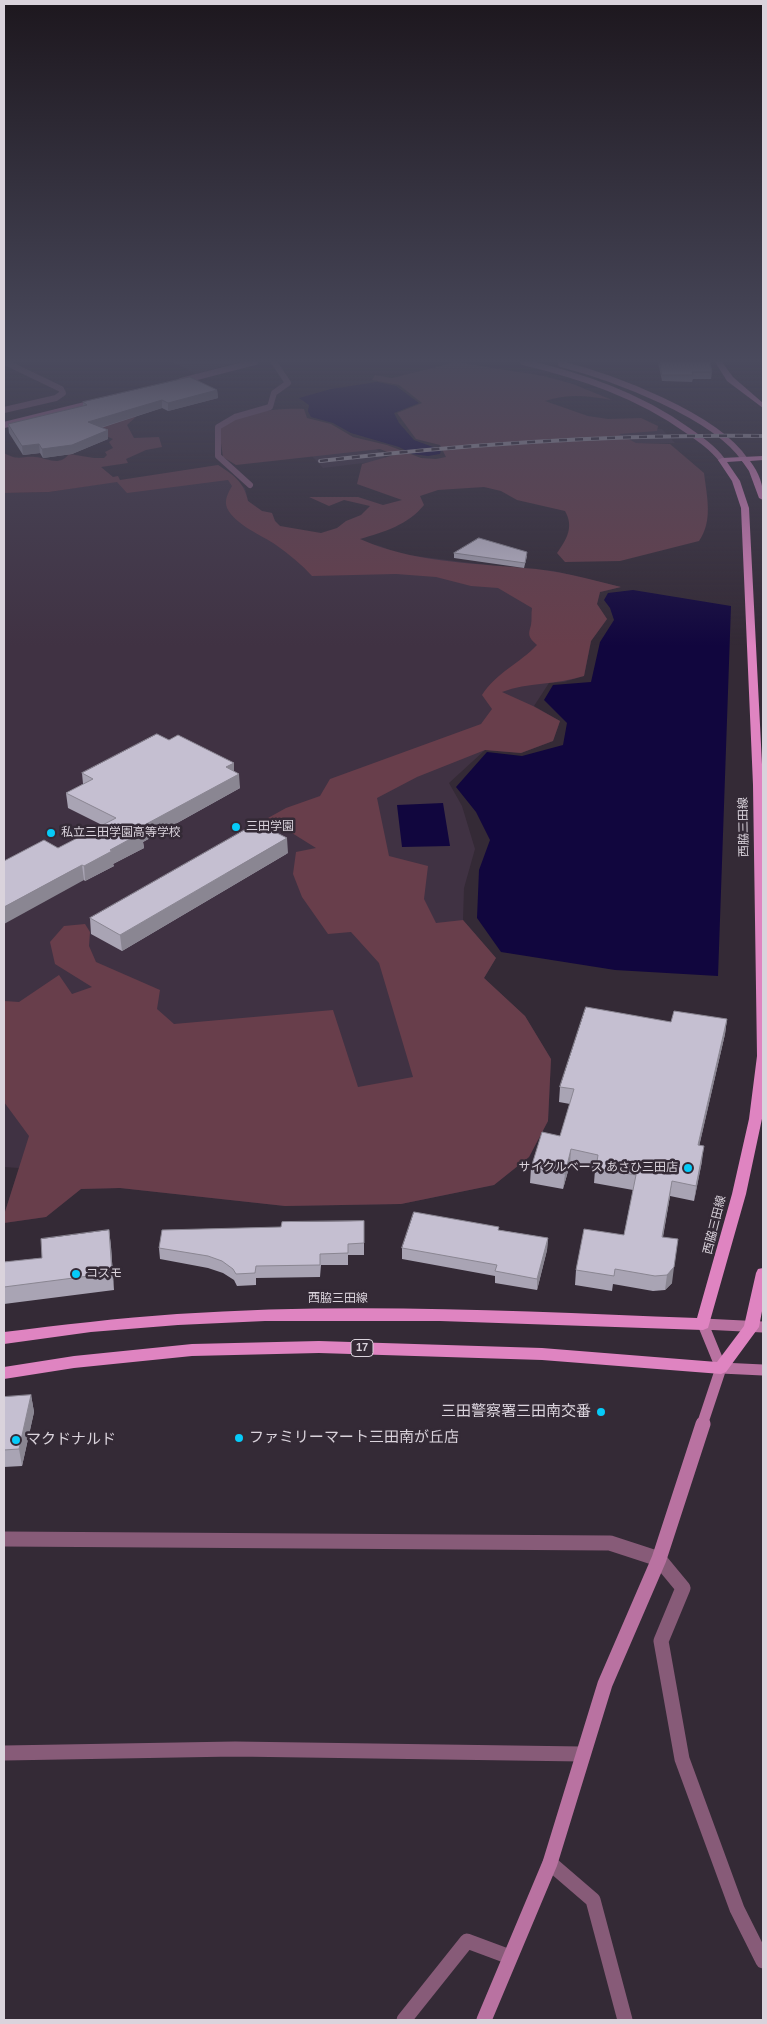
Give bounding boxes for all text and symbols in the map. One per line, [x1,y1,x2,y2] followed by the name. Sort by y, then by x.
[736,797,752,857] street label: 西脇三田線
[246,820,294,834] place label: 三田学園
[230,821,242,833] marker: 三田学園
[61,826,181,840] place label: 私立三田学園高等学校
[45,827,57,839] marker: 私立三田学園高等学校
[519,1161,678,1175] place label: サイクルベース あさひ三田店
[682,1162,694,1174] marker: サイクルベース あさひ三田店
[701,1194,729,1256] street label: 西脇三田線
[86,1267,122,1281] place label: コスモ
[70,1268,82,1280] marker: コスモ
[308,1292,368,1306] street label: 西脇三田線
[351,1340,373,1356] road number: 17
[441,1403,591,1421] place label: 三田警察署三田南交番
[595,1406,607,1418] marker: 三田警察署三田南交番
[249,1429,459,1447] place label: ファミリーマート三田南が丘店
[26,1431,116,1449] place label: マクドナルド
[233,1432,245,1444] marker: ファミリーマート三田南が丘店
[10,1434,22,1446] marker: マクドナルド

